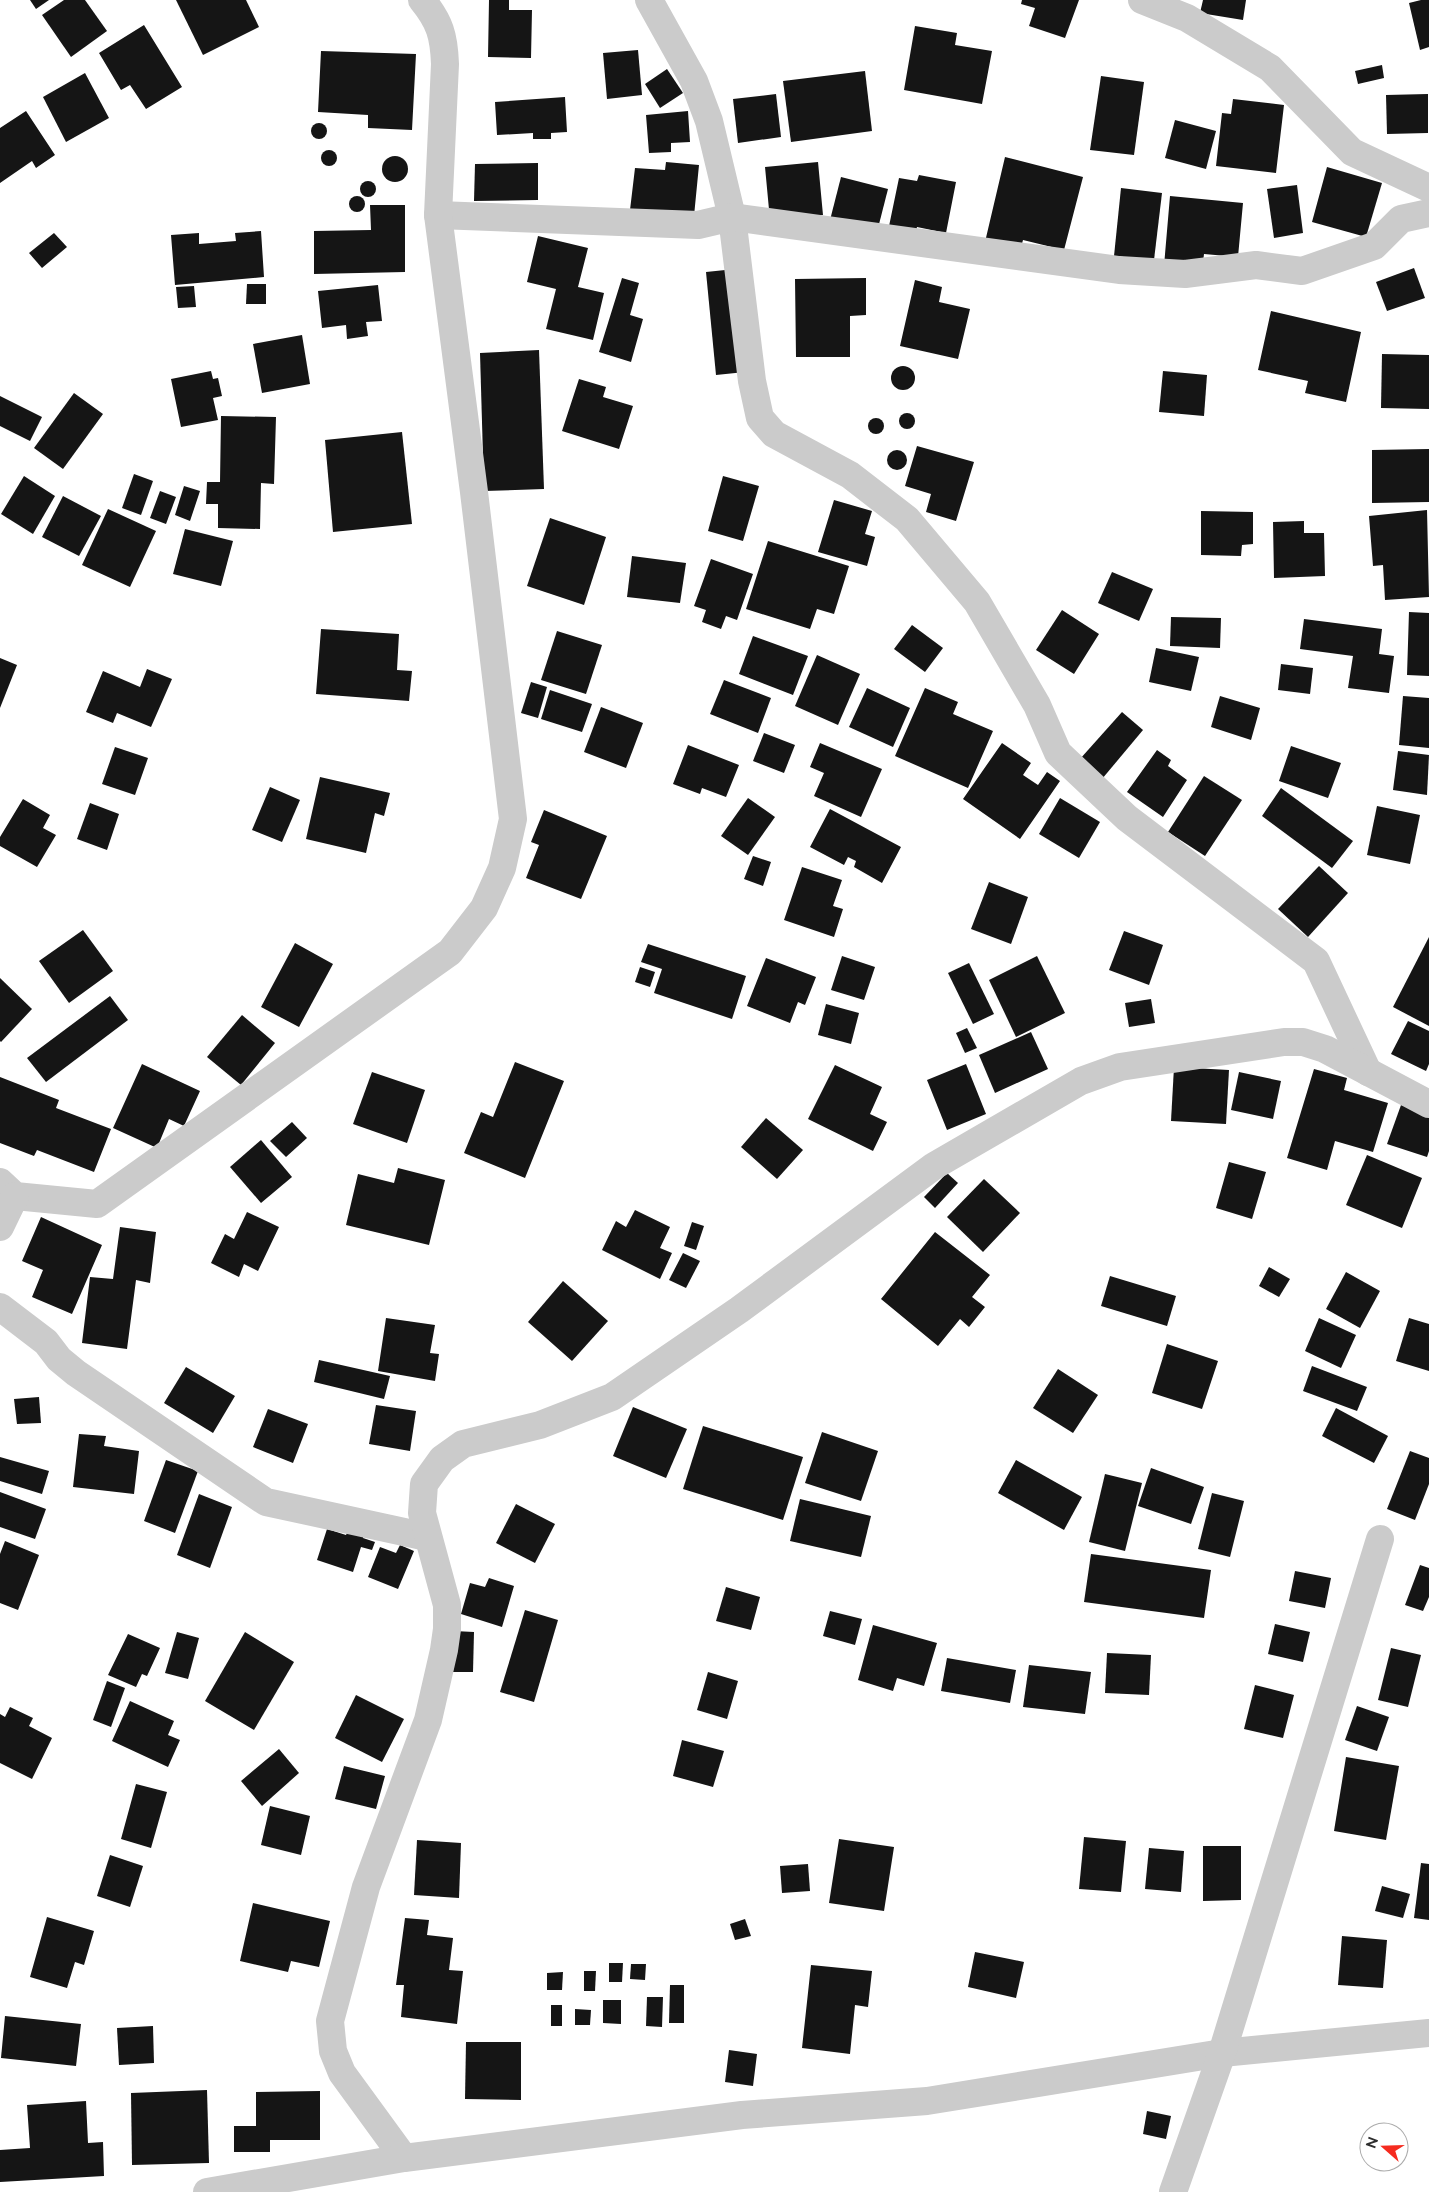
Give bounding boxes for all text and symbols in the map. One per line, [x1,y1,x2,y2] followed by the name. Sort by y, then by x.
[1359,2122,1409,2172] north arrow
[1362,2135,1381,2150] text: N

